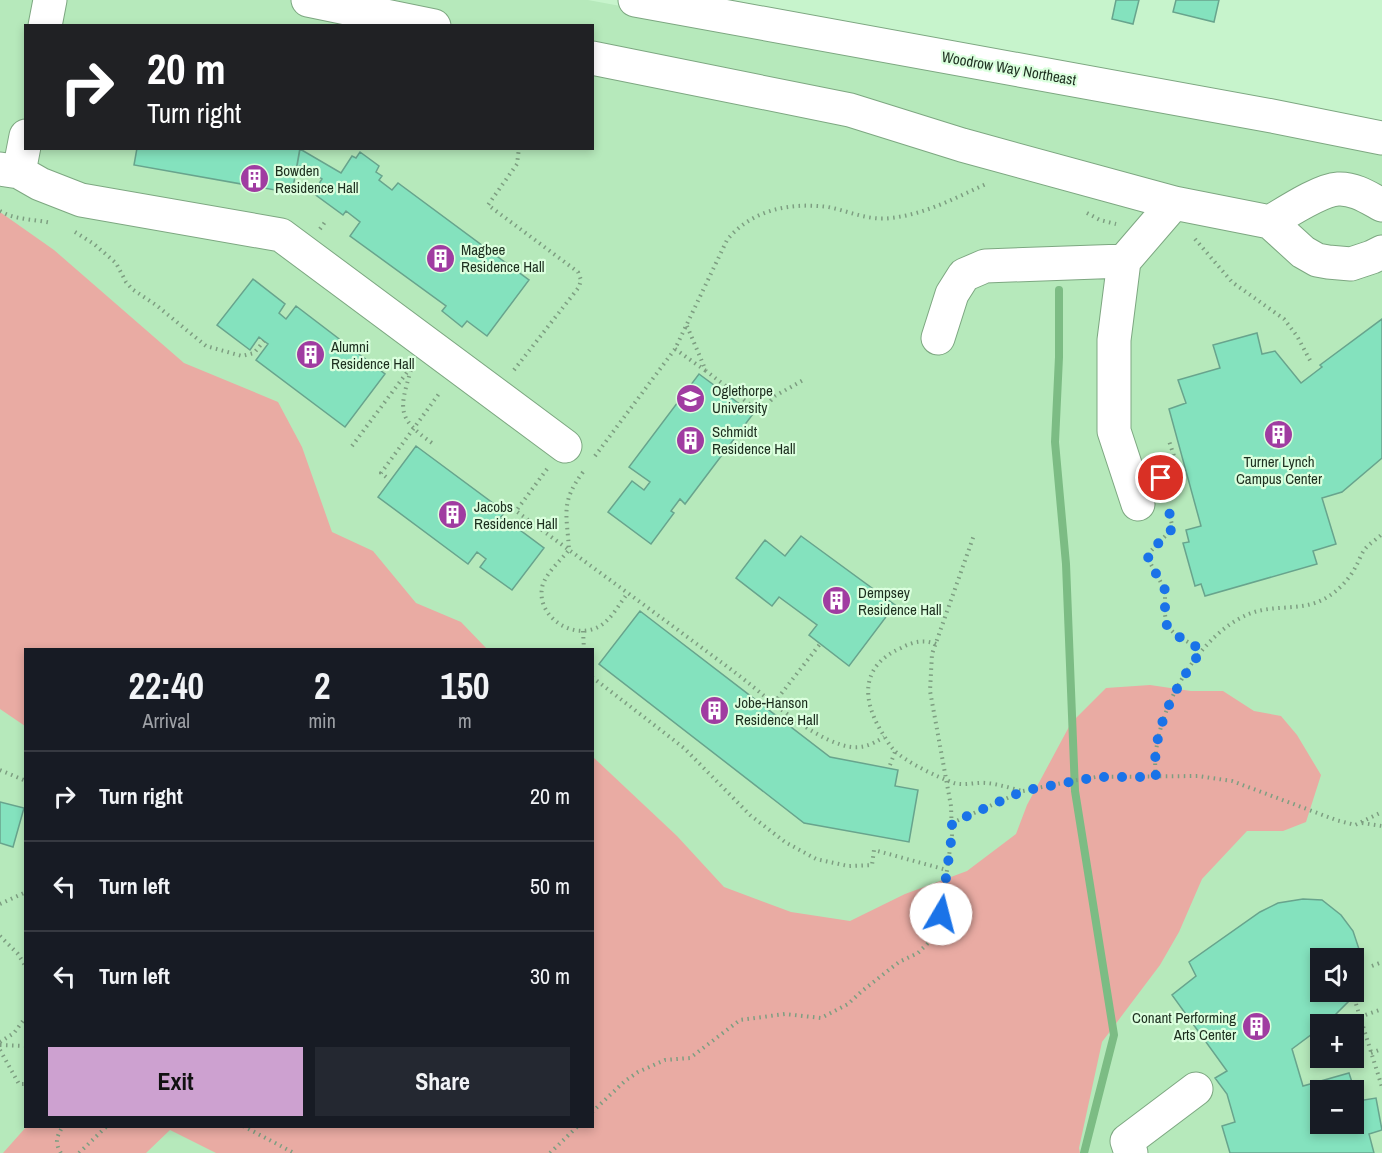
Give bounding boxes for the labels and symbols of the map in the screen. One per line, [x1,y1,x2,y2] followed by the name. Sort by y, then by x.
[940,46,1078,90] street label: Woodrow Way Northeast
[275,160,358,198] place label: Bowden Residence Hall
[238,163,270,195] building icon: Bowden Residence Hall
[461,239,544,277] place label: Magbee Residence Hall
[424,242,456,274] building icon: Magbee Residence Hall
[330,336,414,374] place label: Alumni Residence Hall
[294,339,326,371] building icon: Alumni Residence Hall
[712,380,773,418] place label: Oglethorpe University
[675,383,707,415] school or university icon: Oglethorpe University
[1263,418,1295,450] building icon: Turner Lynch Campus Center
[712,421,795,459] place label: Schmidt Residence Hall
[675,424,707,456] building icon: Schmidt Residence Hall
[1236,451,1322,489] place label: Turner Lynch Campus Center
[1135,452,1186,503] pin
[474,496,557,534] place label: Jacobs Residence Hall
[437,499,469,531] building icon: Jacobs Residence Hall
[858,582,941,620] place label: Dempsey Residence Hall
[821,585,853,617] building icon: Dempsey Residence Hall
[735,692,818,730] place label: Jobe-Hanson Residence Hall
[698,695,730,727] building icon: Jobe-Hanson Residence Hall
[909,882,973,946] position arrow
[1132,1007,1236,1045] place label: Conant Performing Arts Center
[1241,1010,1273,1042] building icon: Conant Performing Arts Center

